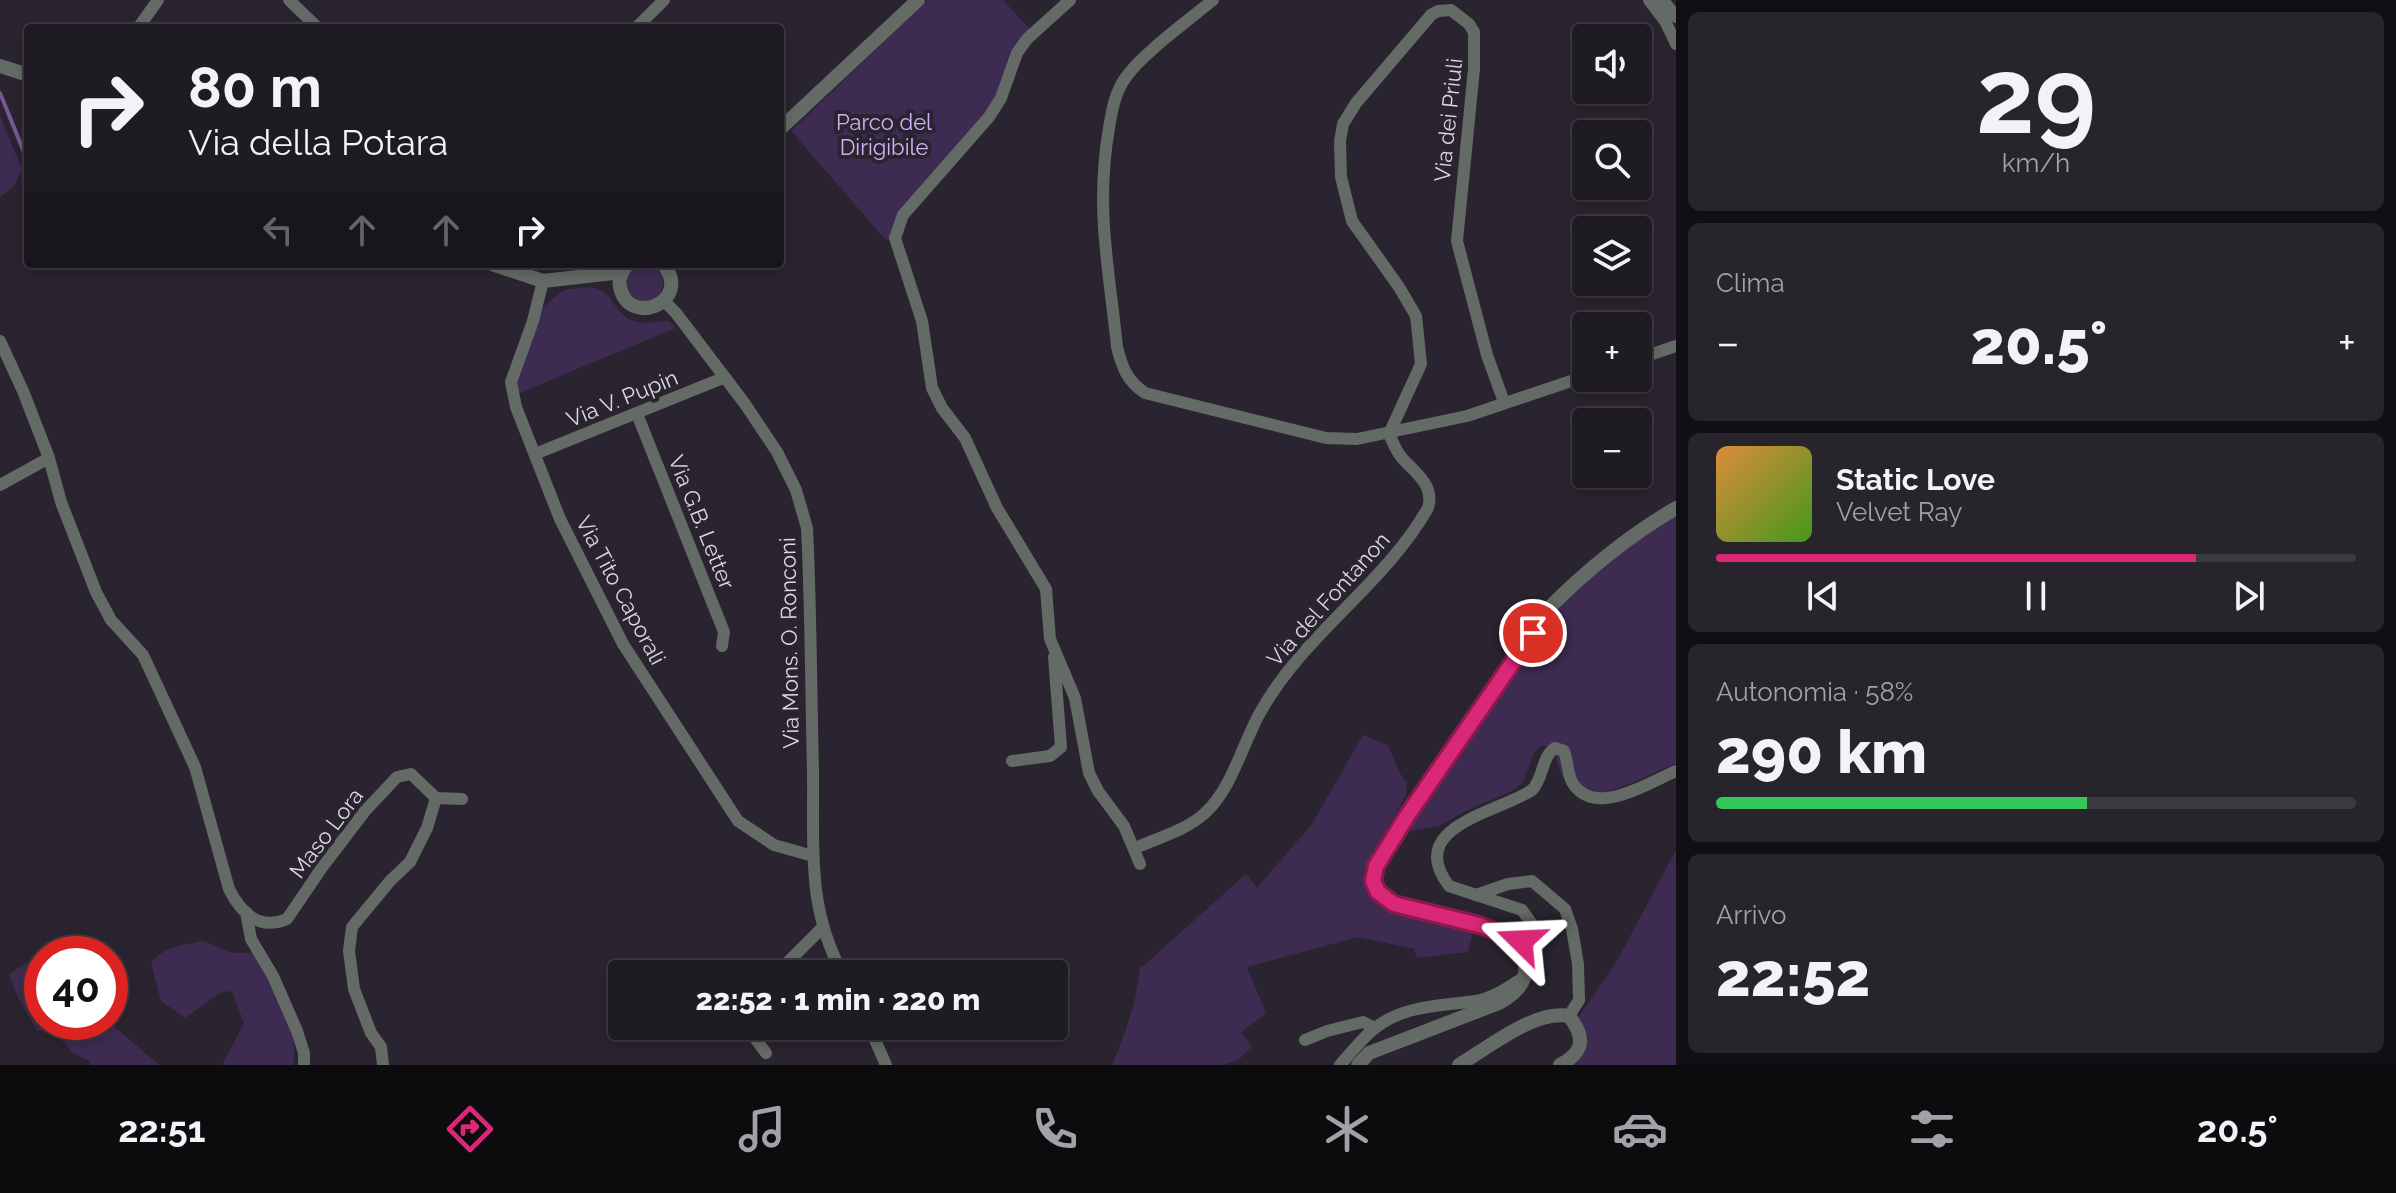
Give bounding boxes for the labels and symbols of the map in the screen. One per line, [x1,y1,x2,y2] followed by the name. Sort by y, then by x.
[1429,57,1467,183] street label: Via dei Priuli
[836,109,932,160] park label: Parco del Dirigibile
[563,364,681,432] street label: Via V. Pupin
[663,451,741,593] street label: Via G.B. Letter
[571,511,671,669] street label: Via Tito Caporali
[1261,527,1395,671] street label: Via del Fontanon
[774,537,804,749] street label: Via Mons. O. Ronconi
[1499,599,1567,667] pin
[284,783,368,883] street label: Maso Lora
[1479,899,1563,983] position arrow
[24,936,128,1040] speed limit sign: 40

